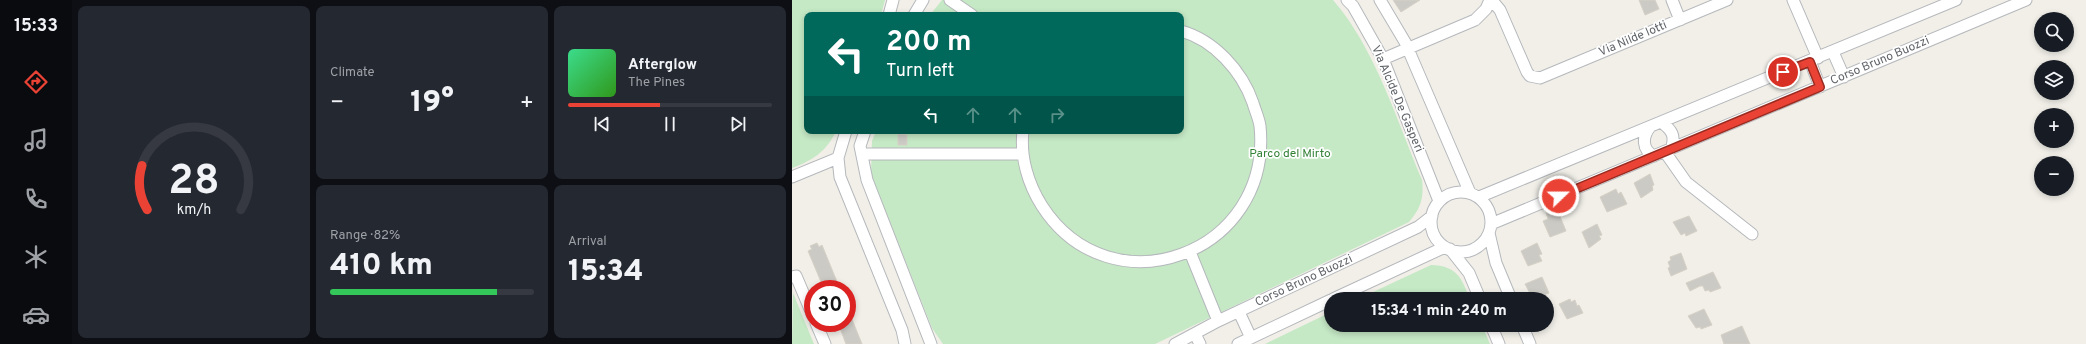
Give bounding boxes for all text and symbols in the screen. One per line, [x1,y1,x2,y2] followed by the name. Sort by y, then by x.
[2034,12,2074,196] map controls
[2034,12,2074,52] button: search
[14,15,58,38] text: 15:33
[1597,17,1669,61] street label: Via Nilde Iotti
[886,25,972,61] text: 200 m
[820,28,872,80] icon: left
[1828,33,1932,89] street label: Corso Bruno Buozzi
[1367,43,1427,155] street label: Via Alcide De Gasperi
[1766,55,1800,89] pin
[628,56,697,75] text: Afterglow
[886,60,954,83] text: Turn left
[2034,60,2074,100] button: layers
[1772,61,1794,83] icon: arrive
[330,65,375,81] text: Climate
[22,68,50,96] icon: directions
[628,75,685,91] text: The Pines
[410,85,454,122] text: 19°
[330,90,344,117] text: −
[520,90,534,117] text: +
[920,104,942,126] icon: left
[962,104,984,126] icon: ahead
[1004,104,1026,126] icon: ahead
[1046,104,1068,126] icon: right
[2034,108,2074,148] button: +
[591,113,613,135] icon: previous
[659,113,681,135] icon: pause
[727,113,749,135] icon: next
[22,126,50,154] icon: music
[1249,146,1331,162] park label: Parco del Mirto
[168,156,220,209] text: 28
[2034,156,2074,196] button: −
[1538,175,1580,217] position arrow
[22,185,50,213] icon: phone
[177,201,211,219] text: km/h
[330,228,400,244] text: Range · 82%
[568,234,607,250] text: Arrival
[22,243,50,271] icon: climate
[330,248,433,285] text: 410 km
[1253,251,1355,311] street label: Corso Bruno Buozzi
[568,254,643,291] text: 15:34
[804,280,856,332] speed limit sign: 30
[22,301,50,329] icon: car
[1371,302,1507,321] text: 15:34 · 1 min · 240 m

